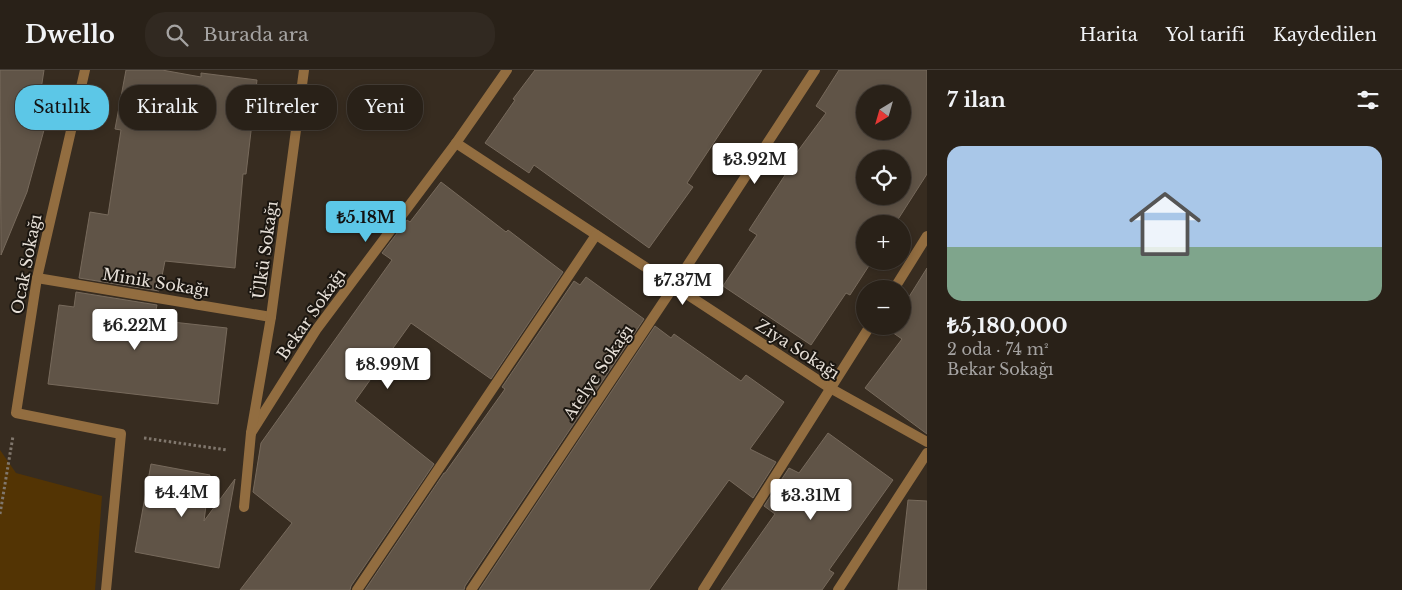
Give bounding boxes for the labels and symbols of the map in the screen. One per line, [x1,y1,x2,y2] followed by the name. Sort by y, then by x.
[856,85,911,140] north arrow
[714,142,796,185] pin: ₺3.92M
[248,199,282,300] street label: Ülkü Sokağı
[325,200,407,243] pin: ₺5.18M
[7,212,46,316] street label: Ocak Sokağı
[101,264,212,300] street label: Minik Sokağı
[272,264,350,363] street label: Bekar Sokağı
[642,264,724,306] pin: ₺7.37M
[94,308,176,351] pin: ₺6.22M
[752,315,844,384] street label: Ziya Sokağı
[558,320,638,424] street label: Atelye Sokağı
[347,348,429,390] pin: ₺8.99M
[147,476,217,518] pin: ₺4.4M
[770,478,852,521] pin: ₺3.31M

